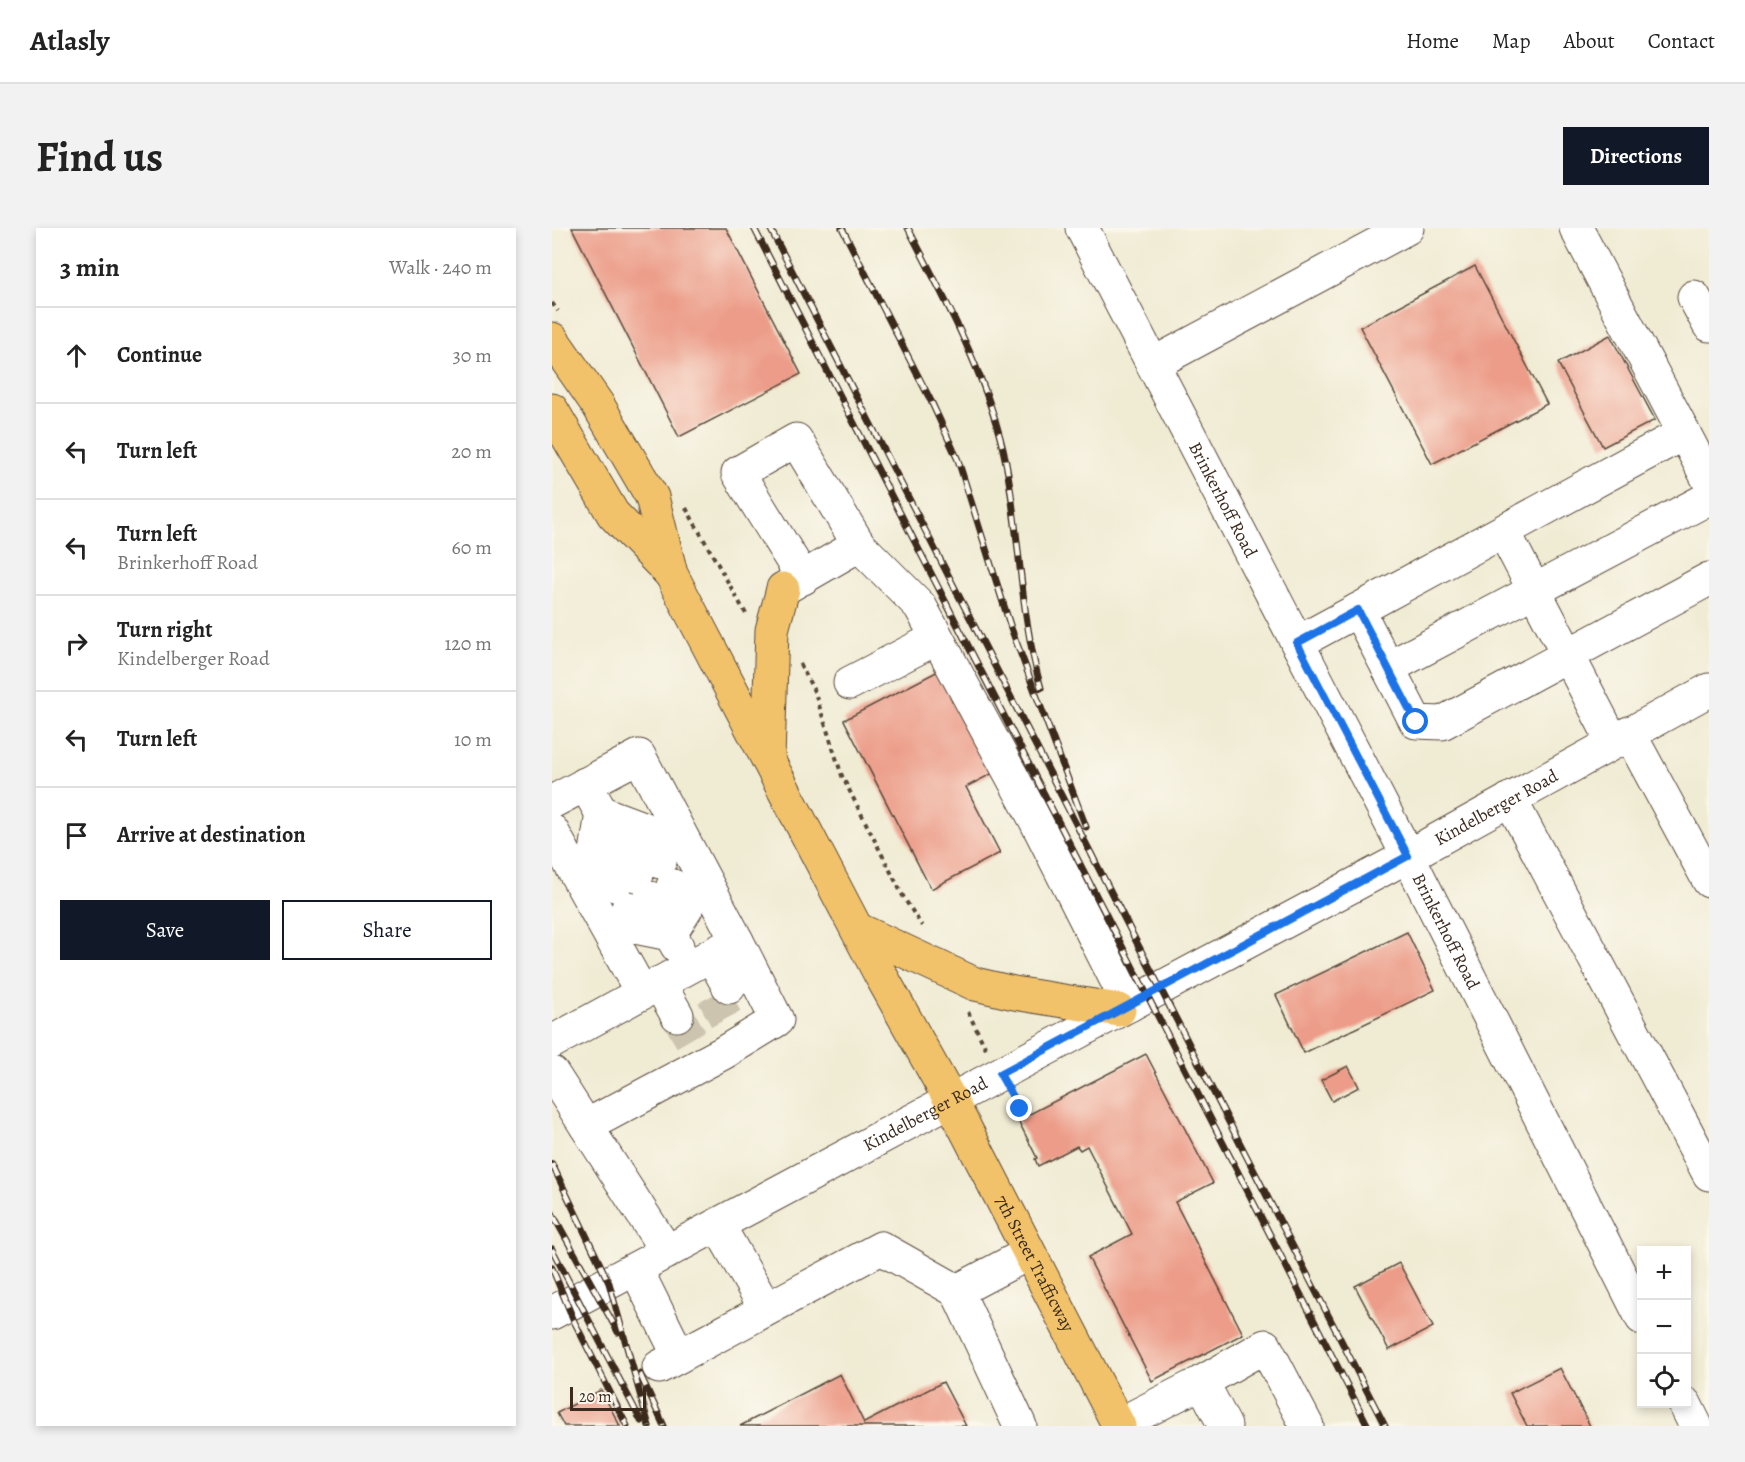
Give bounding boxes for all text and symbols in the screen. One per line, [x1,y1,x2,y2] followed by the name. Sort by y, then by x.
[30,22,109,60] text: Atlasly
[1406,27,1459,55] text: Home
[1492,27,1530,55] text: Map
[1563,27,1615,55] text: About
[1648,27,1715,55] text: Contact
[1563,127,1709,185] button: Directions
[36,128,163,185] text: Find us
[60,250,120,285] text: 3 min
[389,254,492,281] text: Walk · 240 m
[60,339,93,372] icon: ahead
[117,340,202,370] text: Continue
[452,342,492,369] text: 30 m
[60,435,93,468] icon: left
[117,436,197,466] text: Turn left
[451,438,492,465] text: 20 m
[1183,438,1263,562] street label: Brinkerhoff Road
[117,519,197,549] text: Turn left
[60,531,93,564] icon: left
[452,534,492,561] text: 60 m
[117,549,258,576] text: Brinkerhoff Road
[117,615,213,645] text: Turn right
[60,627,93,660] icon: right
[444,630,492,657] text: 120 m
[117,645,270,672] text: Kindelberger Road
[1402,708,1428,734] route start
[60,723,93,756] icon: left
[117,724,197,754] text: Turn left
[454,726,492,753] text: 10 m
[1430,763,1562,851] street label: Kindelberger Road
[60,819,93,852] icon: arrive
[117,820,306,850] text: Arrive at destination
[1407,869,1486,994] street label: Brinkerhoff Road
[60,900,270,960] button: Save
[282,900,492,960] button: Share
[859,1071,992,1157] street label: Kindelberger Road
[1006,1095,1032,1121] route end
[990,1191,1081,1337] street label: 7th Street Trafficway
[1637,1246,1691,1408] map controls
[1637,1246,1691,1300] button: +
[1637,1300,1691,1354] button: −
[1637,1354,1691,1408] button: locate
[570,1384,646,1412] scale bar
[579,1386,612,1408] text: 20 m

